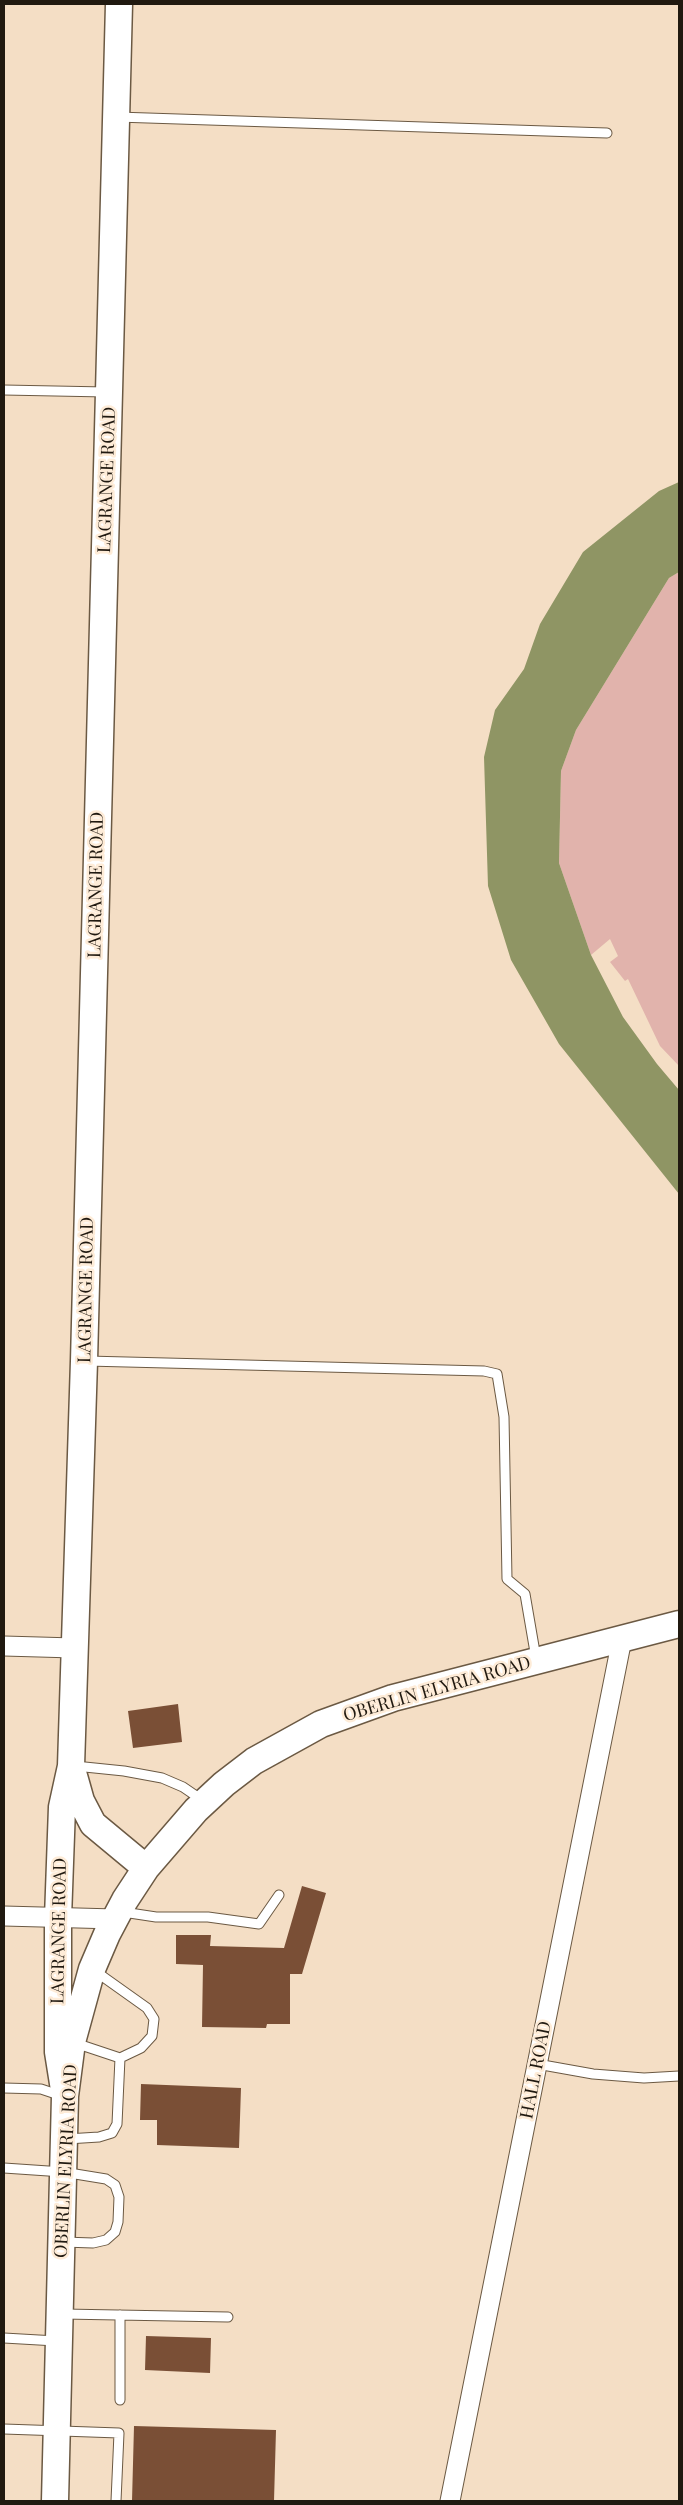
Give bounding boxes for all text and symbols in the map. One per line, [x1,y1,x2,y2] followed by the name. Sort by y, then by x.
[94,406,120,554] street label: LAGRANGE ROAD
[84,812,108,958] street label: LAGRANGE ROAD
[74,1217,98,1363] street label: LAGRANGE ROAD
[341,1652,533,1726] street label: OBERLIN ELYRIA ROAD
[47,1858,71,2004] street label: LAGRANGE ROAD
[516,2019,556,2121] street label: HALL ROAD
[50,2064,82,2258] street label: OBERLIN ELYRIA ROAD

